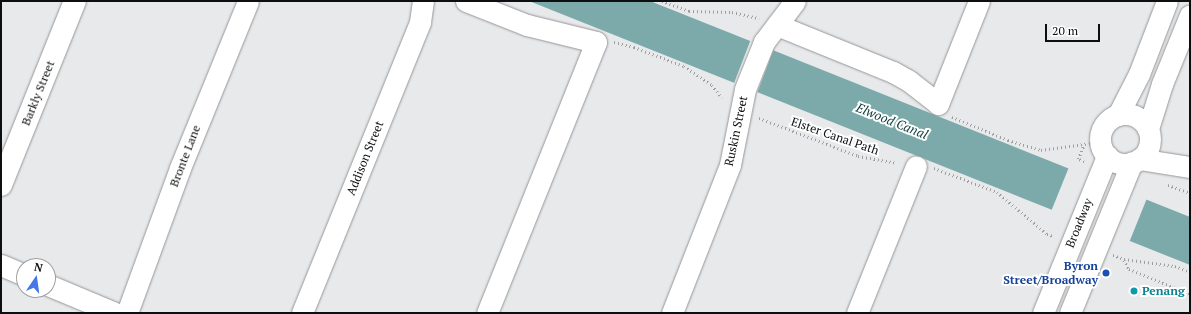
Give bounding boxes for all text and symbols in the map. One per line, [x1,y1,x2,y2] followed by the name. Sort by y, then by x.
[1047,16,1102,42] scale bar
[1052,23,1078,38] text: 20 m
[18,58,58,128] street label: Barkly Street
[722,94,750,168] street label: Ruskin Street
[854,100,930,142] water label: Elwood Canal
[789,114,881,158] street label: Elster Canal Path
[344,119,386,197] street label: Addison Street
[167,123,203,189] street label: Bronte Lane
[1063,196,1095,250] street label: Broadway
[16,258,56,298] north arrow
[1003,259,1098,287] place label: Byron Street/Broadway
[33,260,44,275] text: N
[1101,268,1111,278] marker: Byron Street/Broadway
[1142,284,1185,298] place label: Penang
[1129,286,1139,296] marker: Penang

